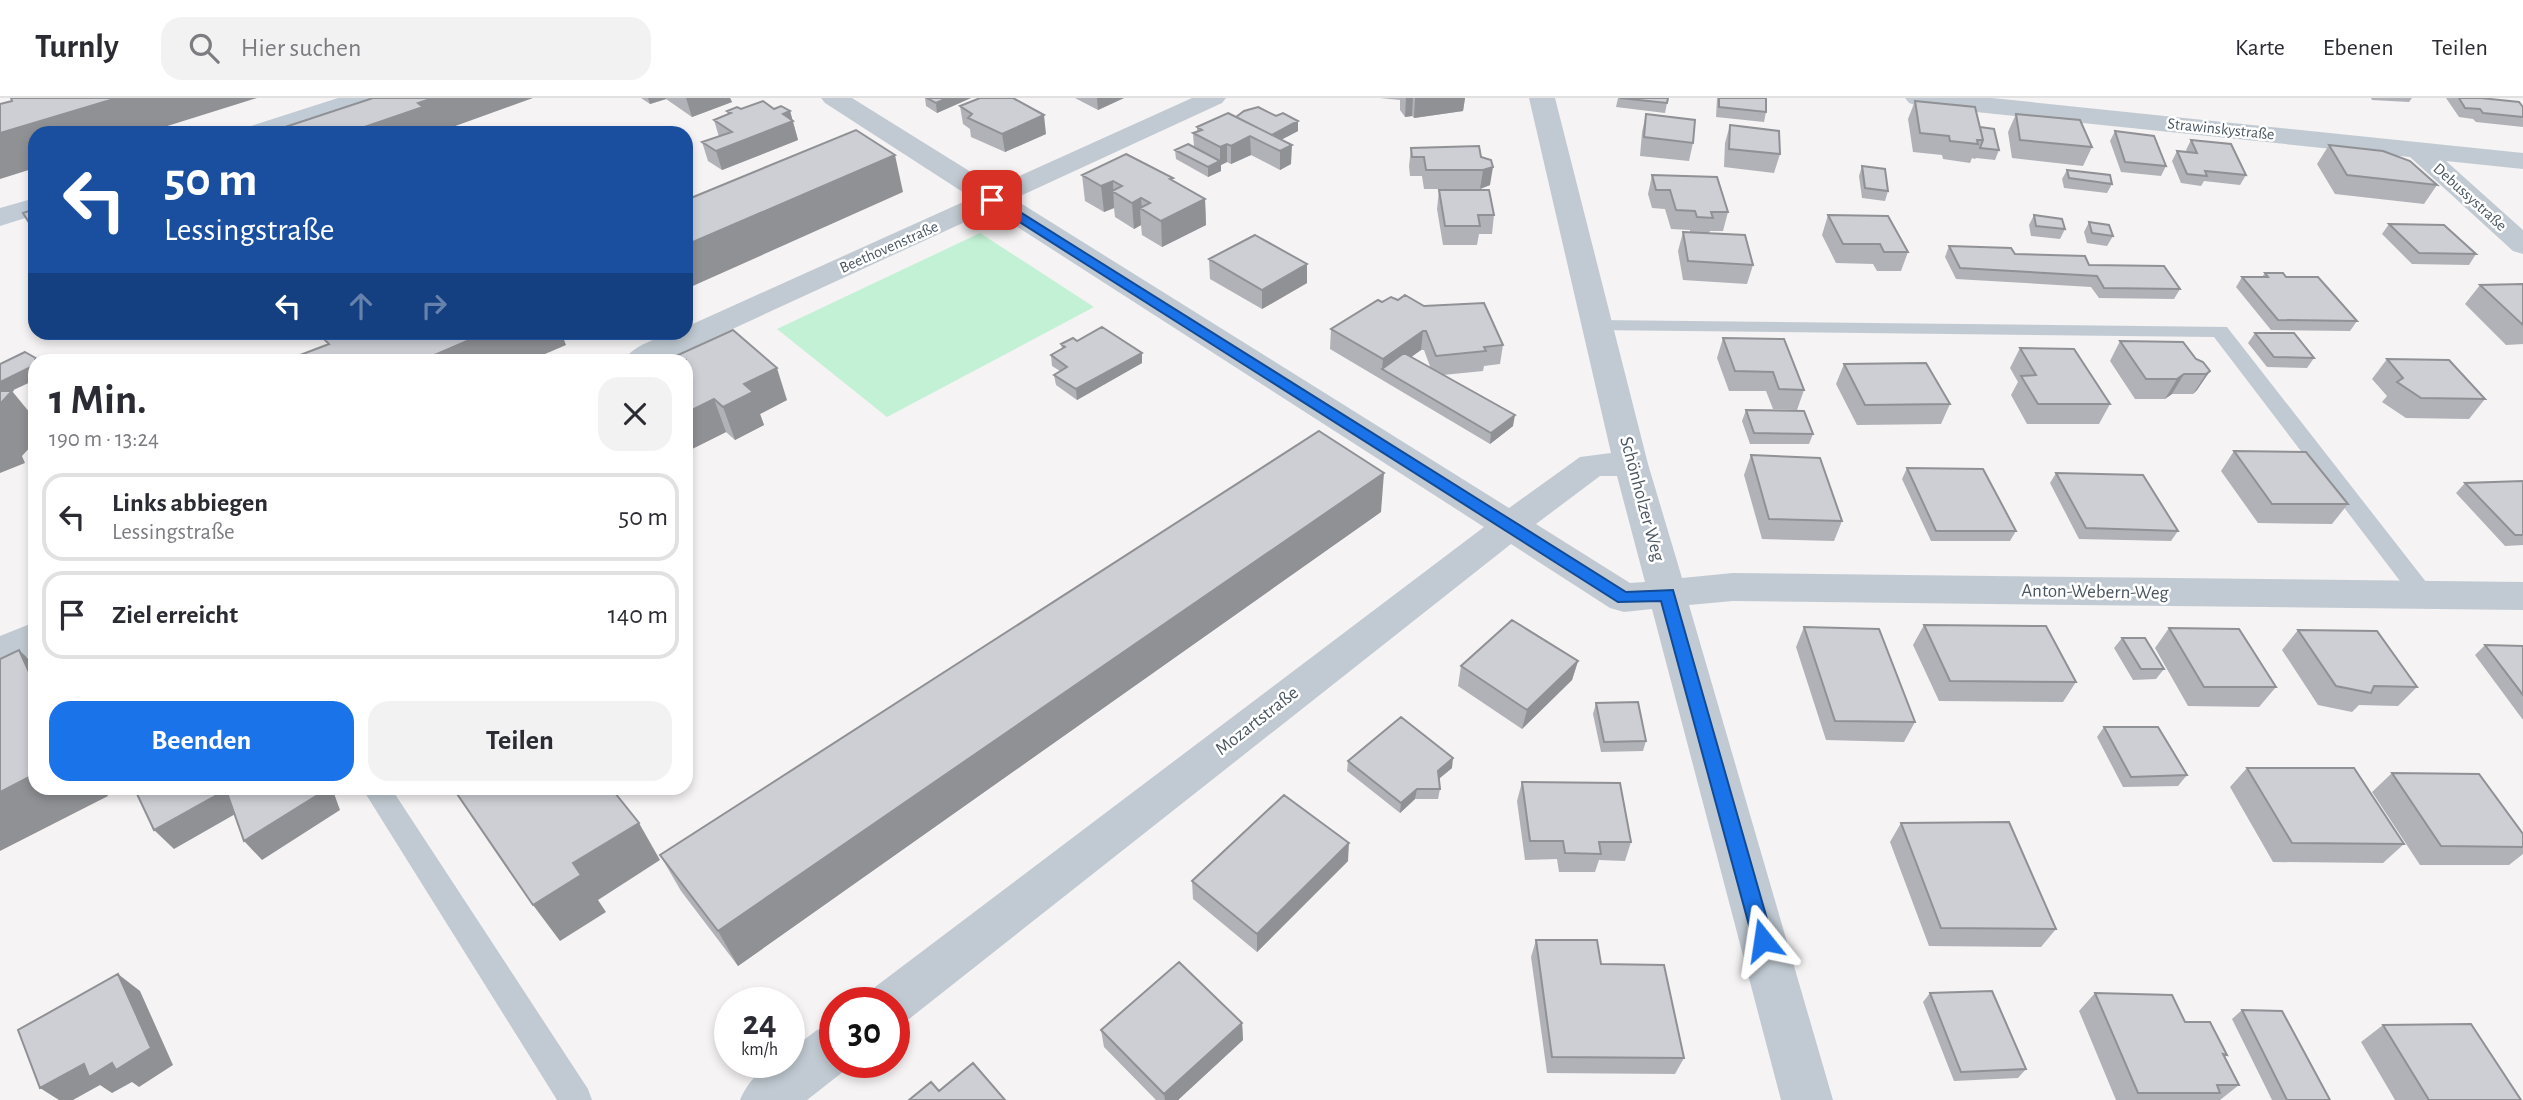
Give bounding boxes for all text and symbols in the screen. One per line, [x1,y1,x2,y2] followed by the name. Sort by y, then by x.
[161,17,651,80] search box
[185,29,223,67] icon: search
[35,31,119,64] text: Turnly
[241,35,361,61] text: Hier suchen
[2235,36,2285,60] text: Karte
[2323,36,2394,60] text: Ebenen
[2432,36,2488,60] text: Teilen
[2167,115,2275,144] street label: Strawinskystraße
[49,154,140,245] icon: left
[164,156,258,205] text: 50 m
[2430,160,2510,235] street label: Debussystraße
[962,170,1022,230] pin
[973,181,1011,219] icon: arrive
[164,214,334,246] text: Lessingstraße
[837,218,941,276] street label: Beethovenstraße
[269,287,307,325] icon: left
[342,287,380,325] icon: ahead
[415,287,453,325] icon: right
[598,377,672,451] button: close
[49,379,147,421] text: 1 Min.
[49,428,159,451] text: 190 m · 13:24
[1616,435,1668,564] street label: Schönholzer Weg
[112,490,268,516] text: Links abbiegen
[53,498,91,536] icon: left
[618,504,668,530] text: 50 m
[112,521,235,544] text: Lessingstraße
[2021,581,2170,603] street label: Anton-Webern-Weg
[53,596,91,634] icon: arrive
[112,602,238,628] text: Ziel erreicht
[608,602,668,628] text: 140 m
[1212,683,1302,759] street label: Mozartstraße
[49,701,354,781] button: Beenden
[368,701,672,781] button: Teilen
[1726,903,1800,977] position arrow
[819,987,910,1078] speed limit sign: 30
[742,1006,777,1041] text: 24
[741,1041,778,1059] text: km/h

